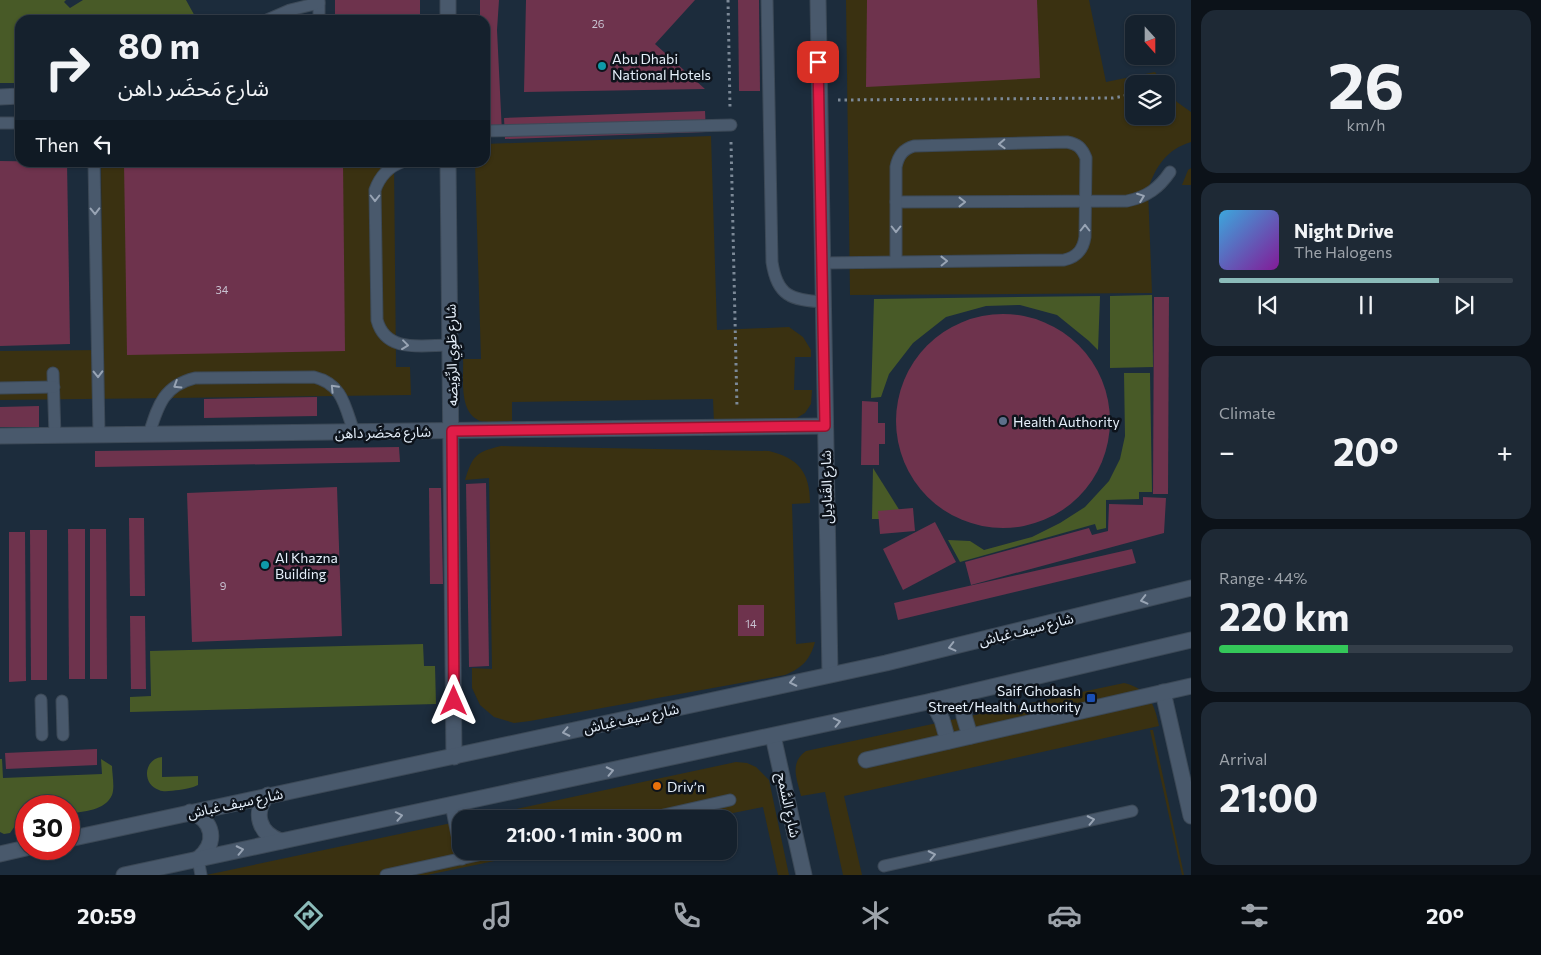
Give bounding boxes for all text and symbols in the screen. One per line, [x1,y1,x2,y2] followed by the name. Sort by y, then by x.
[1125,15,1175,65] north arrow
[1125,15,1175,125] map controls
[592,17,605,30] house number: 26
[118,23,200,66] text: 80 m
[35,35,100,100] icon: right
[797,41,839,83] pin
[1328,43,1404,122] text: 26
[804,48,832,76] icon: arrive
[612,50,711,83] place label: Abu Dhabi National Hotels
[596,60,608,72] marker: Abu Dhabi National Hotels
[118,74,269,101] text: شارع مَحضَر داهن
[1125,75,1175,125] button: layers
[1347,115,1385,134] text: km/h
[89,130,117,158] icon: left
[35,133,79,156] text: Then
[998,138,1006,149] one-way arrow
[1136,192,1145,203] one-way arrow
[370,194,380,202] one-way arrow
[958,197,966,207] one-way arrow
[89,207,100,215] one-way arrow
[1294,219,1394,242] text: Night Drive
[1080,224,1090,232] one-way arrow
[891,226,901,234] one-way arrow
[1294,242,1392,261] text: The Halogens
[941,256,949,266] one-way arrow
[216,283,229,296] house number: 34
[1254,291,1282,319] icon: previous
[1352,291,1380,319] icon: pause
[1450,291,1478,319] icon: next
[442,304,464,406] street label: شارع طَوِي الرِّوَيضه
[401,339,409,350] one-way arrow
[92,370,103,378] one-way arrow
[174,379,183,389] one-way arrow
[331,385,340,394] one-way arrow
[1219,403,1275,422] text: Climate
[1013,413,1120,430] place label: Health Authority
[997,415,1009,427] marker: Health Authority
[335,423,431,444] street label: شارع مَحضَر داهن
[1333,427,1399,474] text: 20°
[1219,434,1235,468] text: −
[1497,434,1513,468] text: +
[817,450,838,524] street label: شارع القَنادِيل
[275,549,338,582] place label: Al Khazna Building
[259,559,271,571] marker: Al Khazna Building
[1219,568,1307,587] text: Range · 44%
[220,579,227,592] house number: 9
[1219,592,1349,639] text: 220 km
[1139,594,1148,605] one-way arrow
[977,609,1076,652] street label: شارع سيف غباش
[745,617,757,630] house number: 14
[947,641,956,652] one-way arrow
[427,674,479,726] position arrow
[789,676,798,687] one-way arrow
[928,682,1081,715] place label: Saif Ghobash Street/Health Authority
[1085,692,1097,704] marker: Saif Ghobash Street/Health Authority
[582,700,681,739] street label: شارع سيف غباش
[832,717,841,728] one-way arrow
[562,727,571,737] one-way arrow
[1219,749,1267,768] text: Arrival
[605,766,614,777] one-way arrow
[771,771,804,840] street label: شارع السَّمح
[1219,773,1318,820] text: 21:00
[667,778,705,795] place label: Driv’n
[651,780,663,792] marker: Driv’n
[186,785,285,824] street label: شارع سيف غباش
[15,795,80,860] speed limit sign: 30
[395,811,404,821] one-way arrow
[1086,816,1095,826] one-way arrow
[507,823,682,846] text: 21:00 · 1 min · 300 m
[236,845,245,856] one-way arrow
[927,850,936,861] one-way arrow
[291,898,326,933] icon: directions
[480,898,515,933] icon: music
[669,898,704,933] icon: phone
[858,898,893,933] icon: climate
[1047,898,1082,933] icon: car
[1237,898,1272,933] icon: filters
[77,902,136,929] text: 20:59
[1426,902,1464,929] text: 20°

